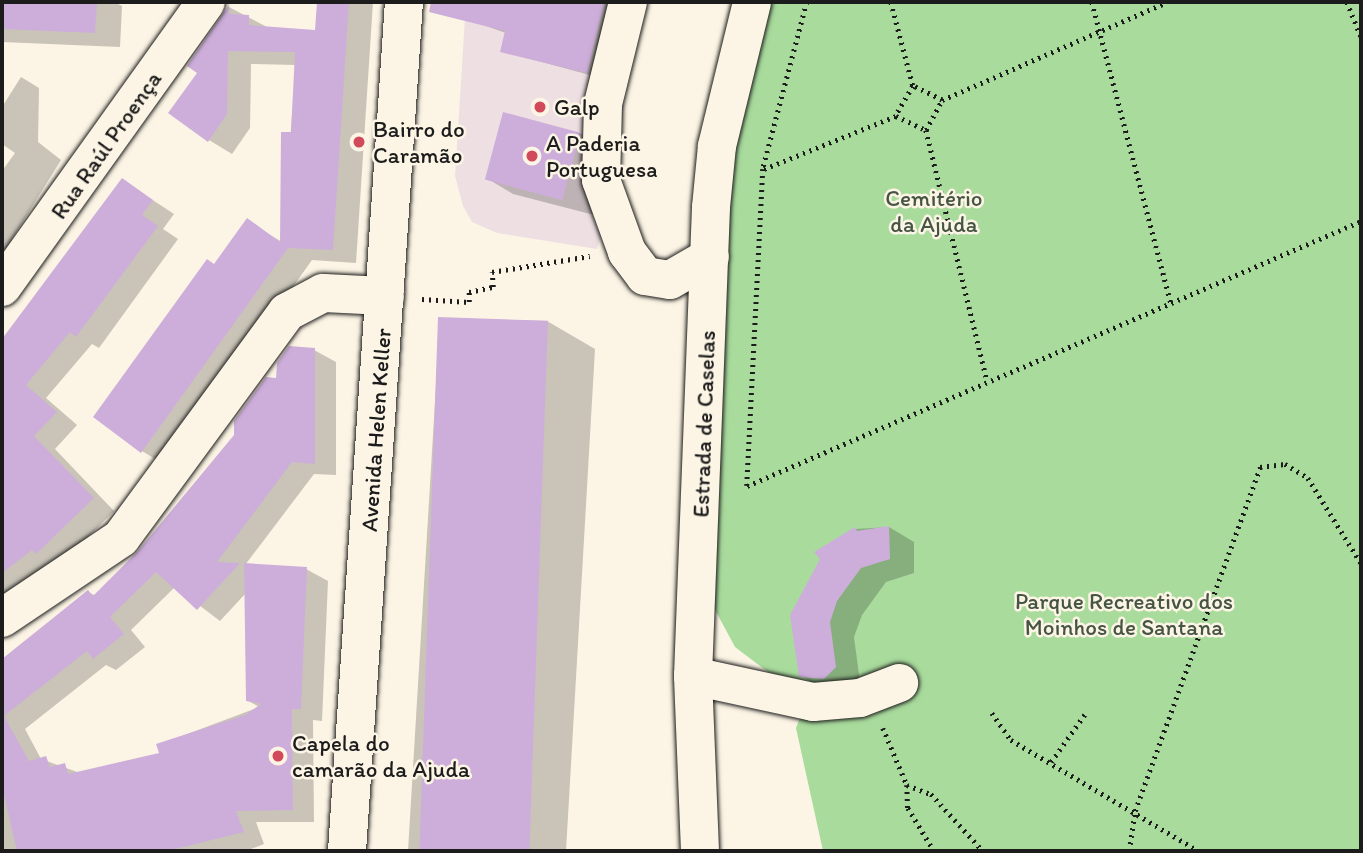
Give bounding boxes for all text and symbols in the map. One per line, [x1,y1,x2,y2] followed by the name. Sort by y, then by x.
[45,66,167,224] street label: Rua Raúl Proença
[554,93,600,121] place label: Galp
[532,99,548,115] marker: Galp
[373,115,465,169] place label: Bairro do Caramão
[546,129,658,183] place label: A Paderia Portuguesa
[351,134,367,150] marker: Bairro do Caramão
[524,148,540,164] marker: A Paderia Portuguesa
[885,184,983,238] park label: Cemitério da Ajuda
[355,327,397,533] street label: Avenida Helen Keller
[687,330,721,518] street label: Estrada de Caselas
[1015,587,1233,641] park label: Parque Recreativo dos Moinhos de Santana
[292,729,469,783] place label: Capela do camarão da Ajuda
[270,748,286,764] marker: Capela do camarão da Ajuda

